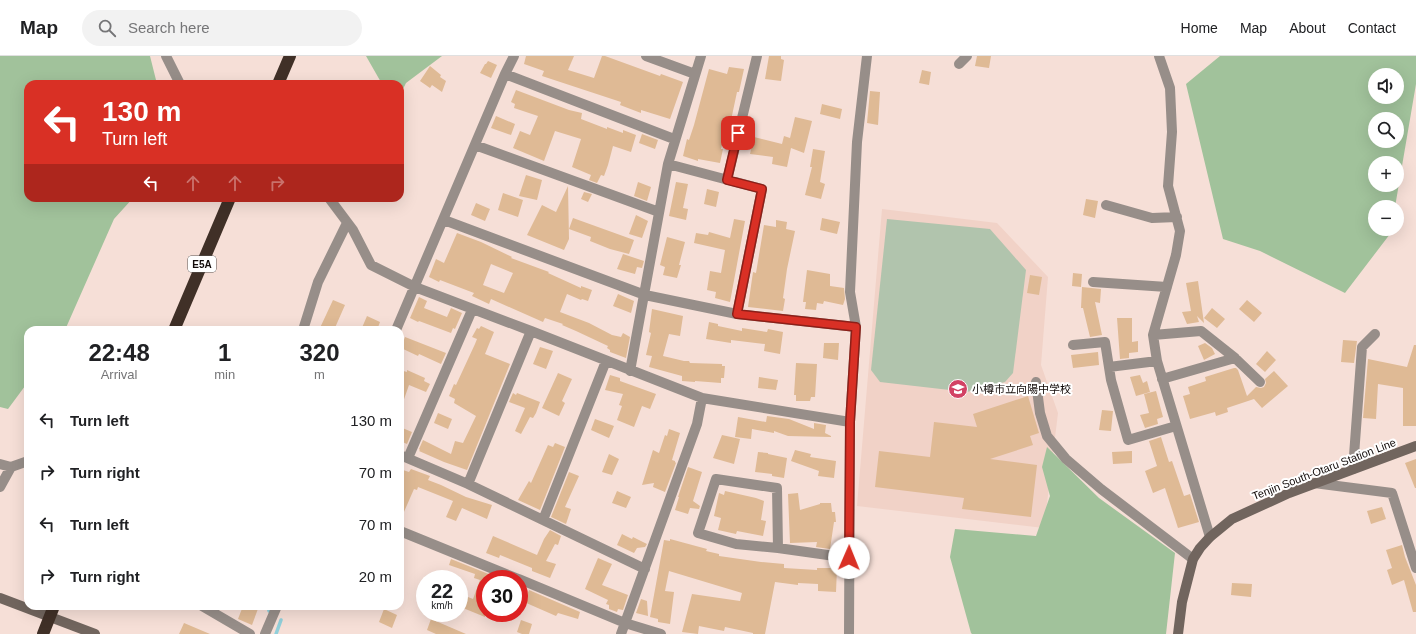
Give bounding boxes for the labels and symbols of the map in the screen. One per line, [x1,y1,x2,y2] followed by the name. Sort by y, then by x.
[721,116,755,150] pin
[188,256,216,272] road number: E5A
[947,378,969,400] school or university icon: 小樽市立向陽中学校
[972,383,1071,395] place label: 小樽市立向陽中学校
[1250,436,1398,502] street label: Tenjin South-Otaru Station Line
[828,537,870,579] position arrow
[476,570,528,622] speed limit sign: 30

